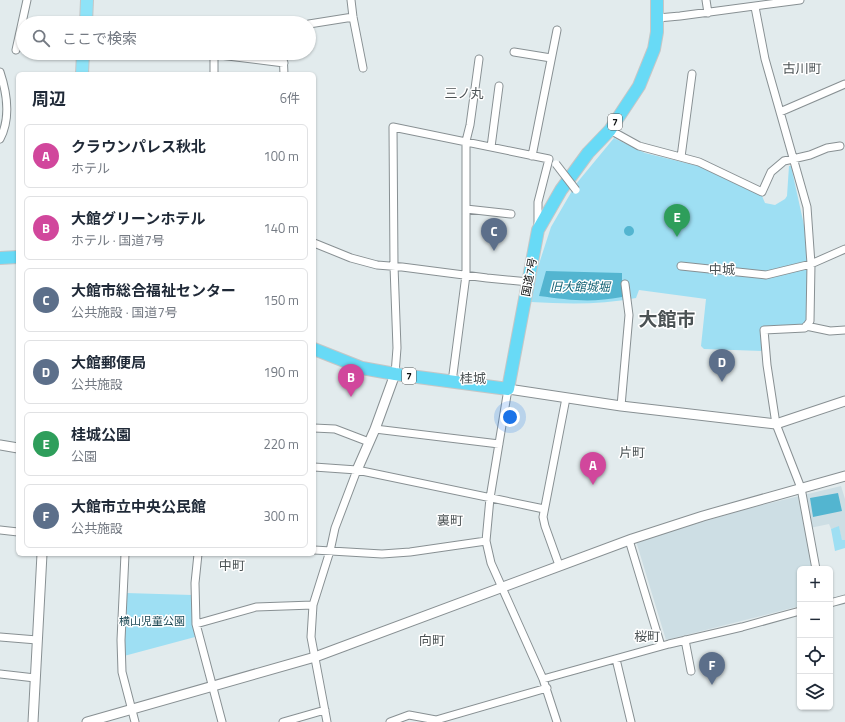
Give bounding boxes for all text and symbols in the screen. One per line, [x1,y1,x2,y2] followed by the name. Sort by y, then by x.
[16,16,316,60] search box
[30,27,52,49] icon: search
[62,27,137,50] text: ここで検索
[782,58,822,78] district label: 古川町
[444,83,484,103] district label: 三ノ丸
[32,86,66,112] text: 周辺
[280,88,300,108] text: 6件
[608,114,622,130] road number: 7
[71,135,206,158] text: クラウンパレス秋北
[42,146,50,166] text: A
[263,146,299,166] text: 100 m
[71,158,110,178] text: ホテル
[664,204,690,237] pin: E
[71,207,205,230] text: 大館グリーンホテル
[42,218,50,238] text: B
[263,218,299,238] text: 140 m
[481,218,507,251] pin: C
[71,230,165,250] text: ホテル · 国道7号
[517,256,541,298] street label: 国道7号
[709,259,735,279] district label: 中城
[550,277,612,296] water label: 旧大館城堀
[71,279,236,302] text: 大館市総合福祉センター
[42,290,50,310] text: C
[263,290,299,310] text: 150 m
[71,302,178,322] text: 公共施設 · 国道7号
[638,304,696,333] district label: 大館市
[709,349,735,382] pin: D
[71,351,146,374] text: 大館郵便局
[42,362,50,382] text: D
[263,362,299,382] text: 190 m
[338,364,364,397] pin: B
[402,368,416,384] road number: 7
[460,368,486,388] district label: 桂城
[71,374,123,394] text: 公共施設
[500,407,520,427] your location
[71,423,131,446] text: 桂城公園
[42,434,50,454] text: E
[263,434,299,454] text: 220 m
[619,442,645,462] district label: 片町
[71,446,97,466] text: 公園
[580,452,606,485] pin: A
[71,495,206,518] text: 大館市立中央公民館
[43,506,49,526] text: F
[263,506,299,526] text: 300 m
[437,510,463,530] district label: 裏町
[71,518,123,538] text: 公共施設
[219,555,245,575] district label: 中町
[797,566,833,710] map controls
[797,566,833,602] button: +
[797,602,833,638] button: −
[119,613,185,629] park label: 横山児童公園
[634,626,660,646] district label: 桜町
[419,630,445,650] district label: 向町
[797,638,833,674] button: locate
[699,652,725,685] pin: F
[797,674,833,710] button: layers

